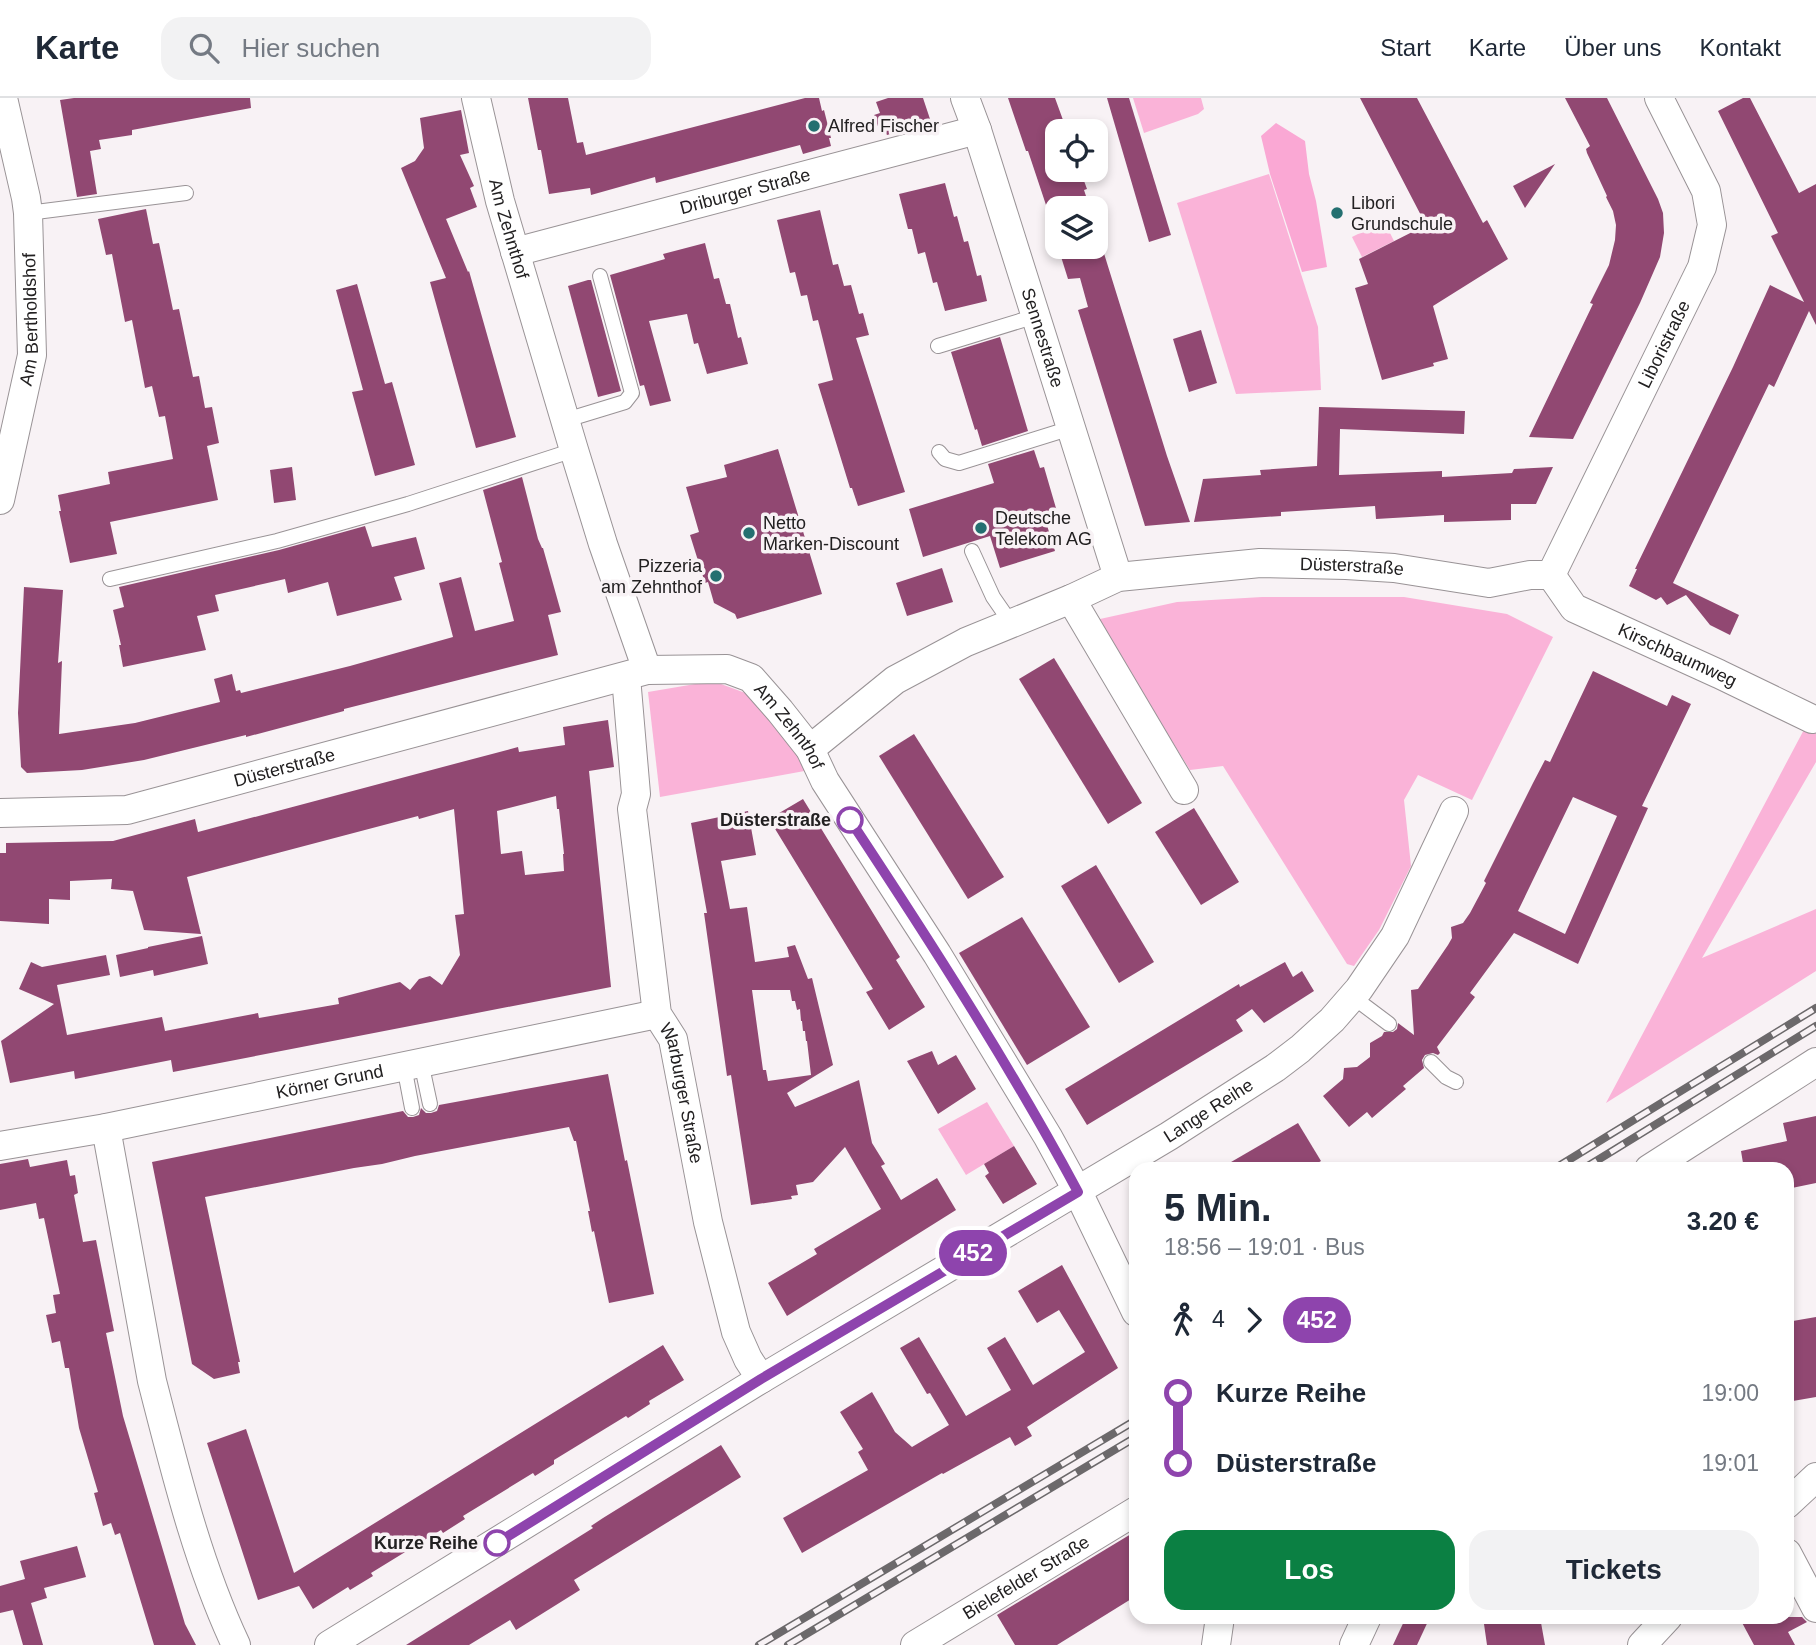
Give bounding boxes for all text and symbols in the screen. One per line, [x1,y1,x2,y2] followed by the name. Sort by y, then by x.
[161,17,651,80] search box
[35,29,119,66] text: Karte
[185,29,223,67] icon: search
[241,33,380,63] text: Hier suchen
[1380,34,1431,61] text: Start
[1469,34,1526,61] text: Karte
[1564,34,1662,61] text: Über uns
[1700,34,1781,61] text: Kontakt
[828,116,939,136] place label: Alfred Fischer
[806,118,822,134] marker: Alfred Fischer
[1045,119,1108,259] map controls
[1045,119,1108,182] button: locate
[678,164,813,218] street label: Driburger Straße
[485,177,533,282] street label: Am Zehnthof
[1351,193,1453,234] place label: Libori Grundschule
[1045,196,1108,259] button: layers
[1329,205,1345,221] marker: Libori Grundschule
[16,252,42,387] street label: Am Bertholdshof
[1017,286,1068,390] street label: Sennestraße
[1634,297,1694,391] street label: Liboristraße
[995,508,1092,549] place label: Deutsche Telekom AG
[763,513,899,554] place label: Netto Marken-Discount
[973,520,989,536] marker: Deutsche Telekom AG
[741,525,757,541] marker: Netto Marken-Discount
[1300,554,1405,579] street label: Düsterstraße
[601,556,703,597] place label: Pizzeria am Zehnthof
[708,568,724,584] marker: Pizzeria am Zehnthof
[1615,619,1740,691] street label: Kirschbaumweg
[750,679,828,773] street label: Am Zehnthof
[232,744,337,791] street label: Düsterstraße
[837,807,863,833] marker: Düsterstraße
[720,810,831,830] place label: Düsterstraße
[655,1019,707,1165] street label: Warburger Straße
[274,1061,385,1103] street label: Körner Grund
[1160,1075,1257,1147] street label: Lange Reihe
[1164,1187,1272,1229] text: 5 Min.
[1687,1206,1759,1236] text: 3.20 €
[933,1230,1013,1276] line badge: 452
[1164,1234,1365,1260] text: 18:56 – 19:01 · Bus
[953,1239,993,1266] text: 452
[1164,1301,1202,1339] icon: walk
[1235,1301,1273,1339] icon: forward
[1212,1306,1225,1332] text: 4
[1297,1306,1337,1333] text: 452
[1216,1378,1366,1408] text: Kurze Reihe
[1701,1380,1759,1406] text: 19:00
[1216,1448,1376,1478] text: Düsterstraße
[1701,1450,1759,1476] text: 19:01
[484,1530,510,1556] marker: Kurze Reihe
[1164,1530,1455,1610] button: Los
[1469,1530,1759,1610] button: Tickets
[959,1532,1093,1624] street label: Bielefelder Straße
[374,1533,478,1553] place label: Kurze Reihe

